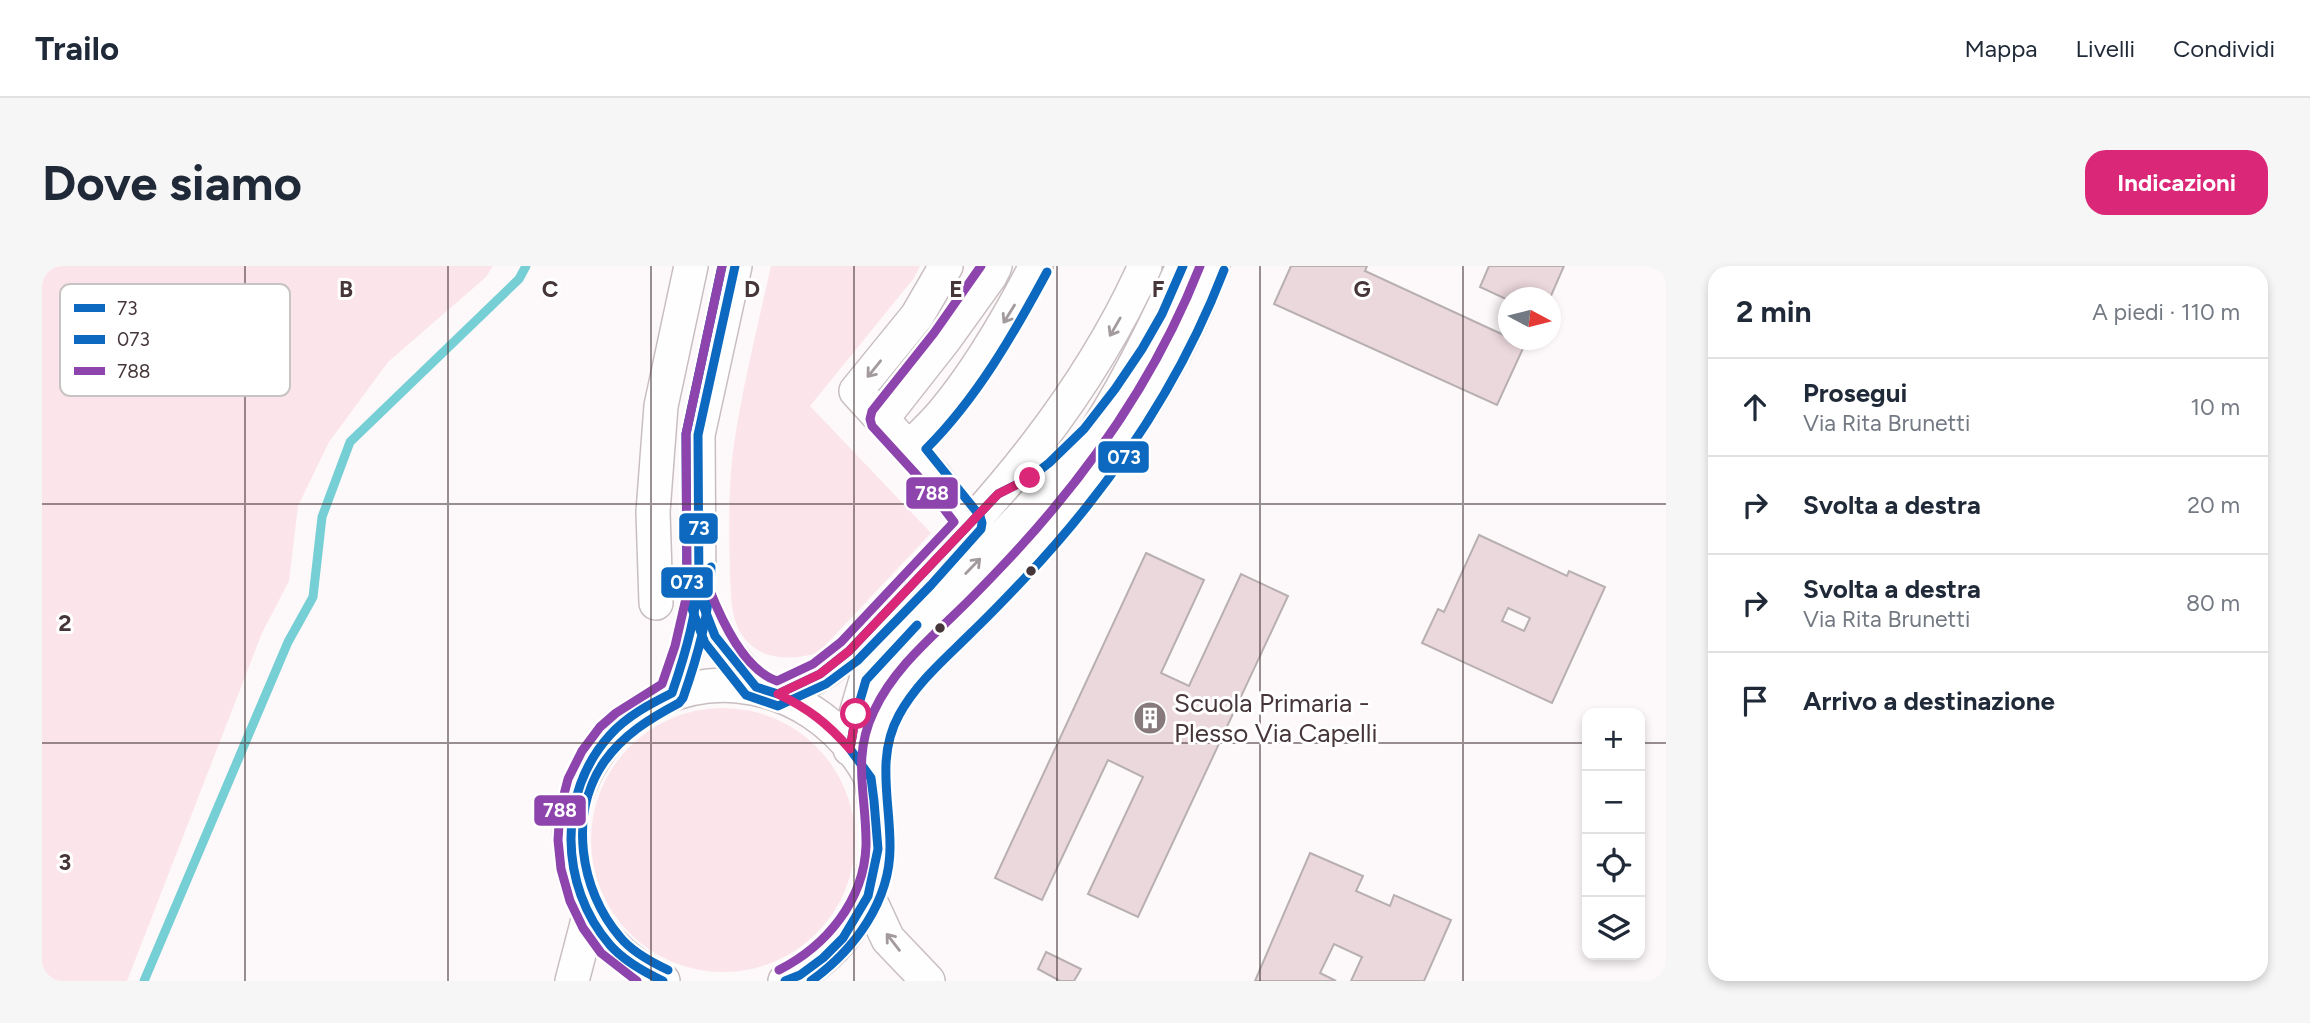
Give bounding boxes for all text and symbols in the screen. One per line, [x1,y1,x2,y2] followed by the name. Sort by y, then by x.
[35,29,119,68] text: Trailo
[1964,34,2038,63] text: Mappa
[2076,34,2135,63] text: Livelli
[2173,34,2275,63] text: Condividi
[2085,150,2268,215] button: Indicazioni
[42,153,302,212] text: Dove siamo
[339,275,353,303] text: B
[542,275,559,303] text: C
[744,275,760,303] text: D
[949,275,963,303] text: E
[1152,275,1165,303] text: F
[1353,275,1371,303] text: G
[60,284,290,396] legend
[1498,287,1561,350] north arrow
[1736,293,1812,330] text: 2 min
[117,297,138,320] text: 73
[2092,298,2240,326] text: A piedi · 110 m
[1001,304,1015,324] one-way arrow
[1108,317,1122,337] one-way arrow
[117,328,150,351] text: 073
[866,359,882,377] one-way arrow
[117,360,151,383] text: 788
[1803,377,1907,409] text: Prosegui
[1736,388,1774,426] icon: ahead
[2191,393,2240,421] text: 10 m
[1803,409,1970,437] text: Via Rita Brunetti
[1097,440,1150,474] line badge: 073
[1107,446,1141,469] text: 073
[1014,462,1045,493] route end
[905,476,959,510] line badge: 788
[915,482,949,505] text: 788
[1736,486,1774,524] icon: right
[1803,489,1981,521] text: Svolta a destra
[2187,491,2240,519] text: 20 m
[678,512,719,545] line badge: 73
[688,517,710,540] text: 73
[964,558,981,576] one-way arrow
[1024,564,1038,578] unlabelled marker
[660,566,714,599] line badge: 073
[670,571,704,594] text: 073
[1803,573,1981,605] text: Svolta a destra
[1736,584,1774,622] icon: right
[2186,589,2240,617] text: 80 m
[1803,605,1970,633] text: Via Rita Brunetti
[58,609,72,637] text: 2
[933,621,947,635] unlabelled marker
[1736,682,1774,720] icon: arrive
[1803,685,2055,717] text: Arrivo a destinazione
[1174,687,1377,749] place label: Scuola Primaria - Plesso Via Capelli
[840,698,871,729] route start
[1131,699,1169,737] building icon: Scuola Primaria - Plesso Via Capelli
[1582,708,1645,960] map controls
[1582,708,1645,771] button: +
[1582,771,1645,834] button: −
[533,794,587,827] line badge: 788
[543,799,577,822] text: 788
[1582,834,1645,897] button: locate
[59,848,71,876] text: 3
[1582,897,1645,960] button: layers
[885,933,900,952] one-way arrow

